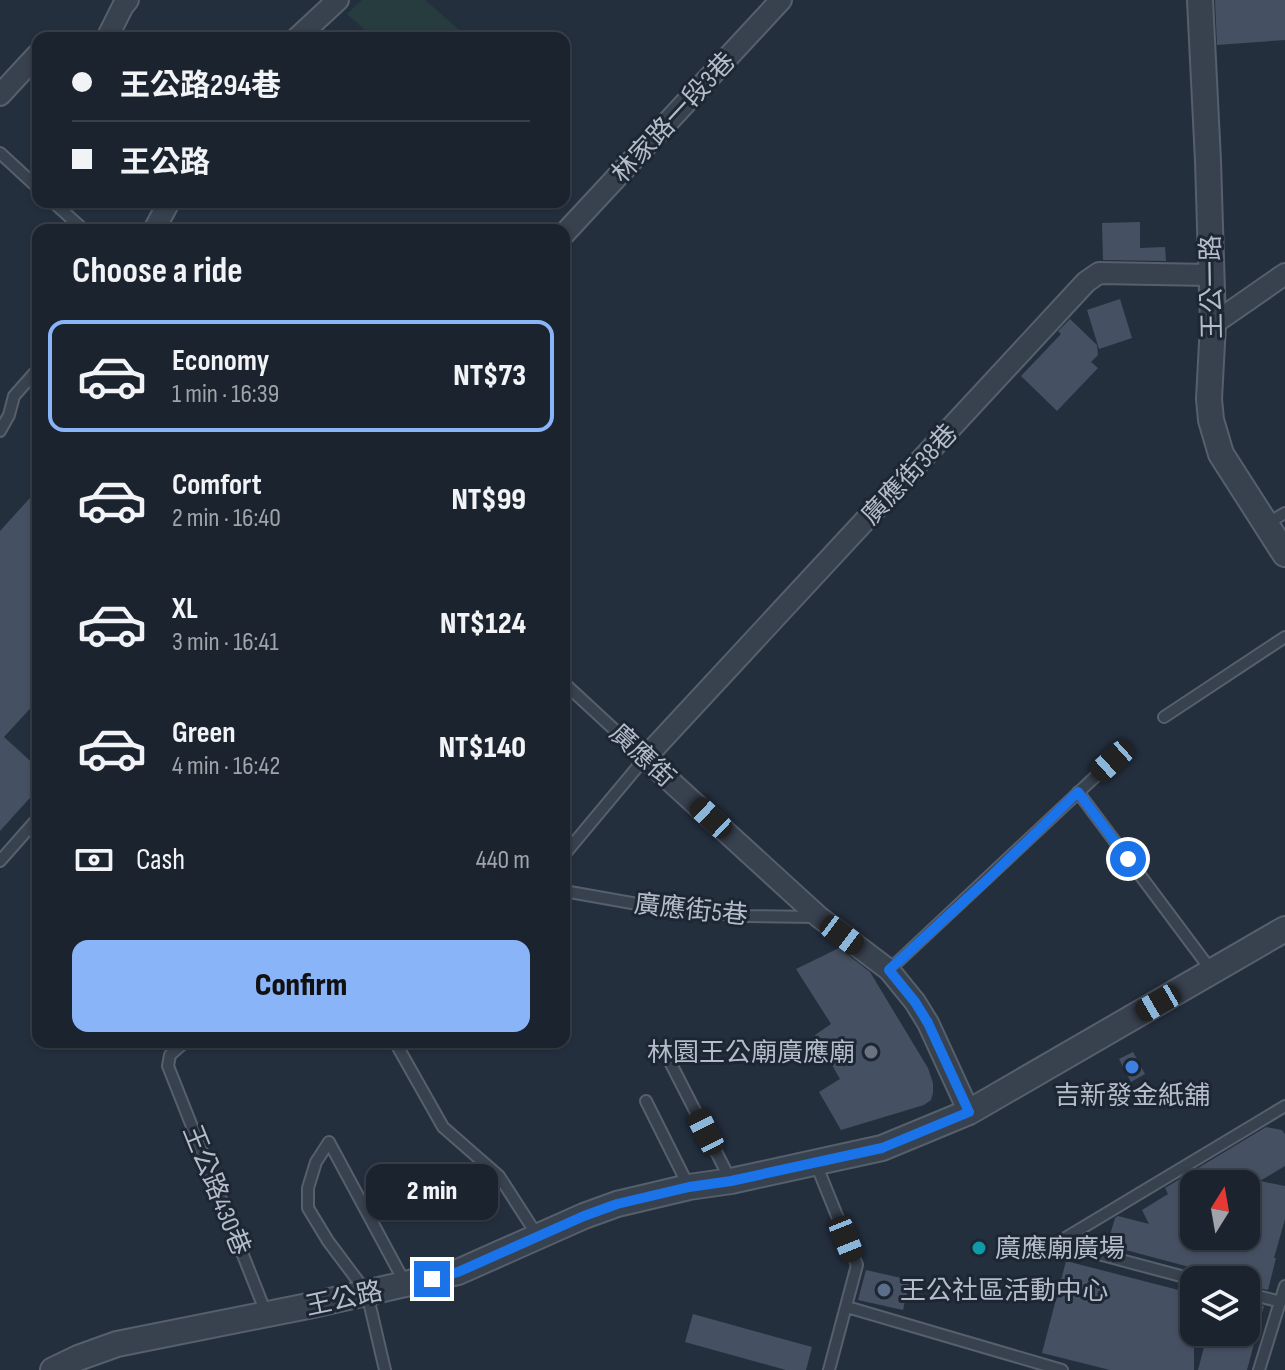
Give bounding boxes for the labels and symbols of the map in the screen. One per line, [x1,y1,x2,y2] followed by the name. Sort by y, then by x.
[606,46,742,190] street label: 林家路一段3巷
[1196,235,1229,339] street label: 王公一路
[856,418,965,532] street label: 廣應街38巷
[603,718,681,794] street label: 廣應街
[1086,736,1138,786] car
[685,793,737,843] car
[1110,841,1146,877] route start
[632,889,749,932] street label: 廣應街5巷
[816,911,868,959] car
[1131,981,1185,1025] car
[647,1038,855,1069] place label: 林園王公廟廣應廟
[862,1043,880,1061] marker: 林園王公廟廣應廟
[1123,1058,1141,1076] marker: 吉新發金紙舖
[1054,1081,1210,1112] place label: 吉新發金紙舖
[684,1105,728,1159] car
[175,1121,256,1260] street label: 王公路430巷
[366,1163,498,1219] callout: 2 min
[1180,1170,1260,1250] north arrow
[826,1212,866,1266] car
[995,1234,1125,1265] place label: 廣應廟廣場
[970,1239,988,1257] marker: 廣應廟廣場
[414,1261,450,1297] route end
[303,1276,386,1323] street label: 王公路
[900,1276,1108,1307] place label: 王公社區活動中心
[875,1281,893,1299] marker: 王公社區活動中心

